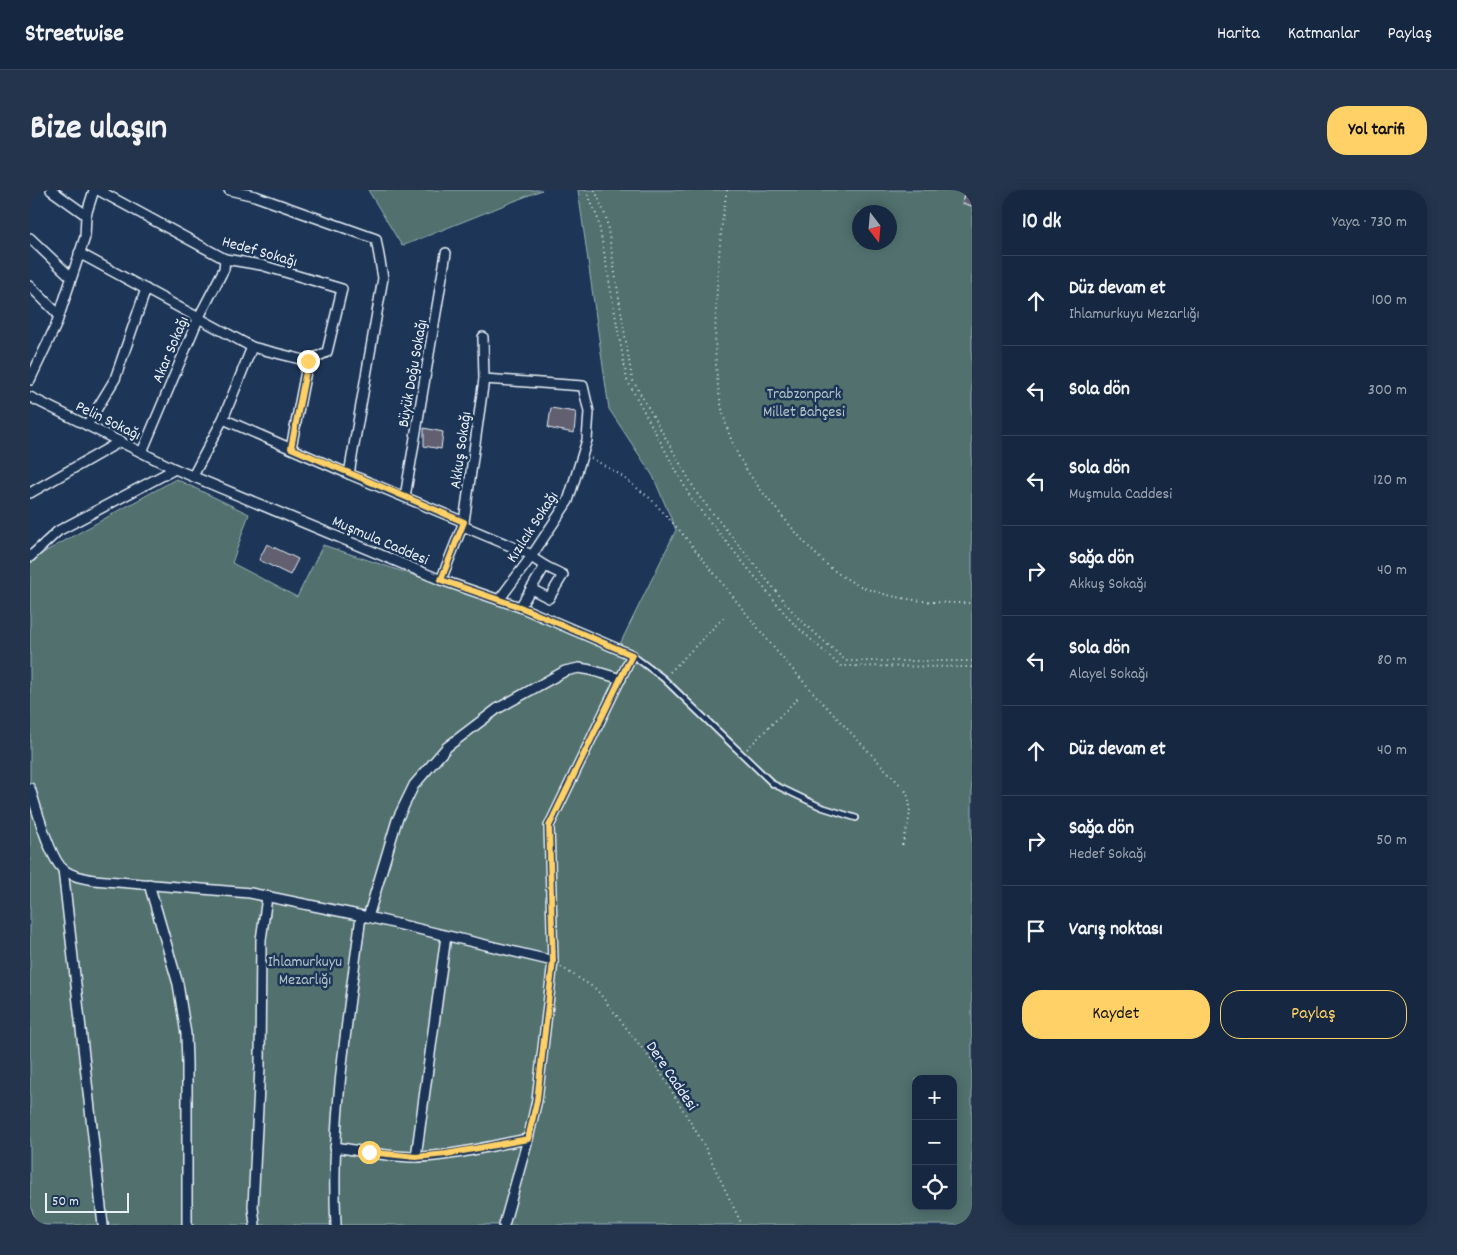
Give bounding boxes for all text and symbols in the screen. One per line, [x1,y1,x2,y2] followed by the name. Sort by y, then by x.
[25,18,124,52] text: Streetwise
[1217,22,1260,47] text: Harita
[1288,22,1360,47] text: Katmanlar
[1388,22,1432,47] text: Paylaş
[30,105,167,155] text: Bize ulaşın
[1327,106,1427,155] button: Yol tarifi
[852,205,897,250] north arrow
[1022,208,1061,238] text: 10 dk
[1332,211,1407,234] text: Yaya · 730 m
[219,231,300,274] street label: Hedef Sokağı
[1069,276,1165,303] text: Düz devam et
[1022,287,1050,315] icon: ahead
[1371,289,1407,312] text: 100 m
[1069,303,1200,326] text: Ihlamurkuyu Mezarlığı
[147,313,196,387] street label: Akar Sokağı
[393,318,434,429] street label: Büyük Doğu Sokağı
[297,350,320,373] route end
[1022,377,1050,405] icon: left
[1069,377,1130,404] text: Sola dön
[1368,379,1407,402] text: 300 m
[763,383,845,424] park label: Trabzonpark Millet Bahçesi
[71,396,145,447] street label: Pelin Sokağı
[445,410,478,490] street label: Akkuş Sokağı
[1069,456,1130,483] text: Sola dön
[1022,467,1050,495] icon: left
[1373,469,1407,492] text: 120 m
[1069,483,1172,506] text: Muşmula Caddesi
[501,487,565,568] street label: Kızılcık Sokağı
[328,511,432,572] street label: Muşmula Caddesi
[1069,546,1134,573] text: Sağa dön
[1022,557,1050,585] icon: right
[1377,559,1407,582] text: 40 m
[1069,573,1147,596] text: Akkuş Sokağı
[1069,636,1130,663] text: Sola dön
[1022,647,1050,675] icon: left
[1377,649,1407,672] text: 80 m
[1069,663,1148,686] text: Alayel Sokağı
[1022,737,1050,765] icon: ahead
[1069,737,1165,764] text: Düz devam et
[1377,739,1407,762] text: 40 m
[1069,816,1134,843] text: Sağa dön
[1022,827,1050,855] icon: right
[1376,829,1407,852] text: 50 m
[1069,843,1146,866] text: Hedef Sokağı
[1022,917,1050,945] icon: arrive
[1069,917,1163,944] text: Varış noktası
[268,951,342,992] park label: Ihlamurkuyu Mezarlığı
[1022,990,1210,1039] button: Kaydet
[1220,990,1407,1039] button: Paylaş
[639,1037,703,1116] street label: Dere Caddesi
[912,1075,957,1210] map controls
[912,1075,957,1120] button: +
[912,1120,957,1165] button: −
[358,1141,381,1164] route start
[912,1165,957,1210] button: locate
[45,1190,129,1213] scale bar
[52,1192,79,1212] text: 50 m

